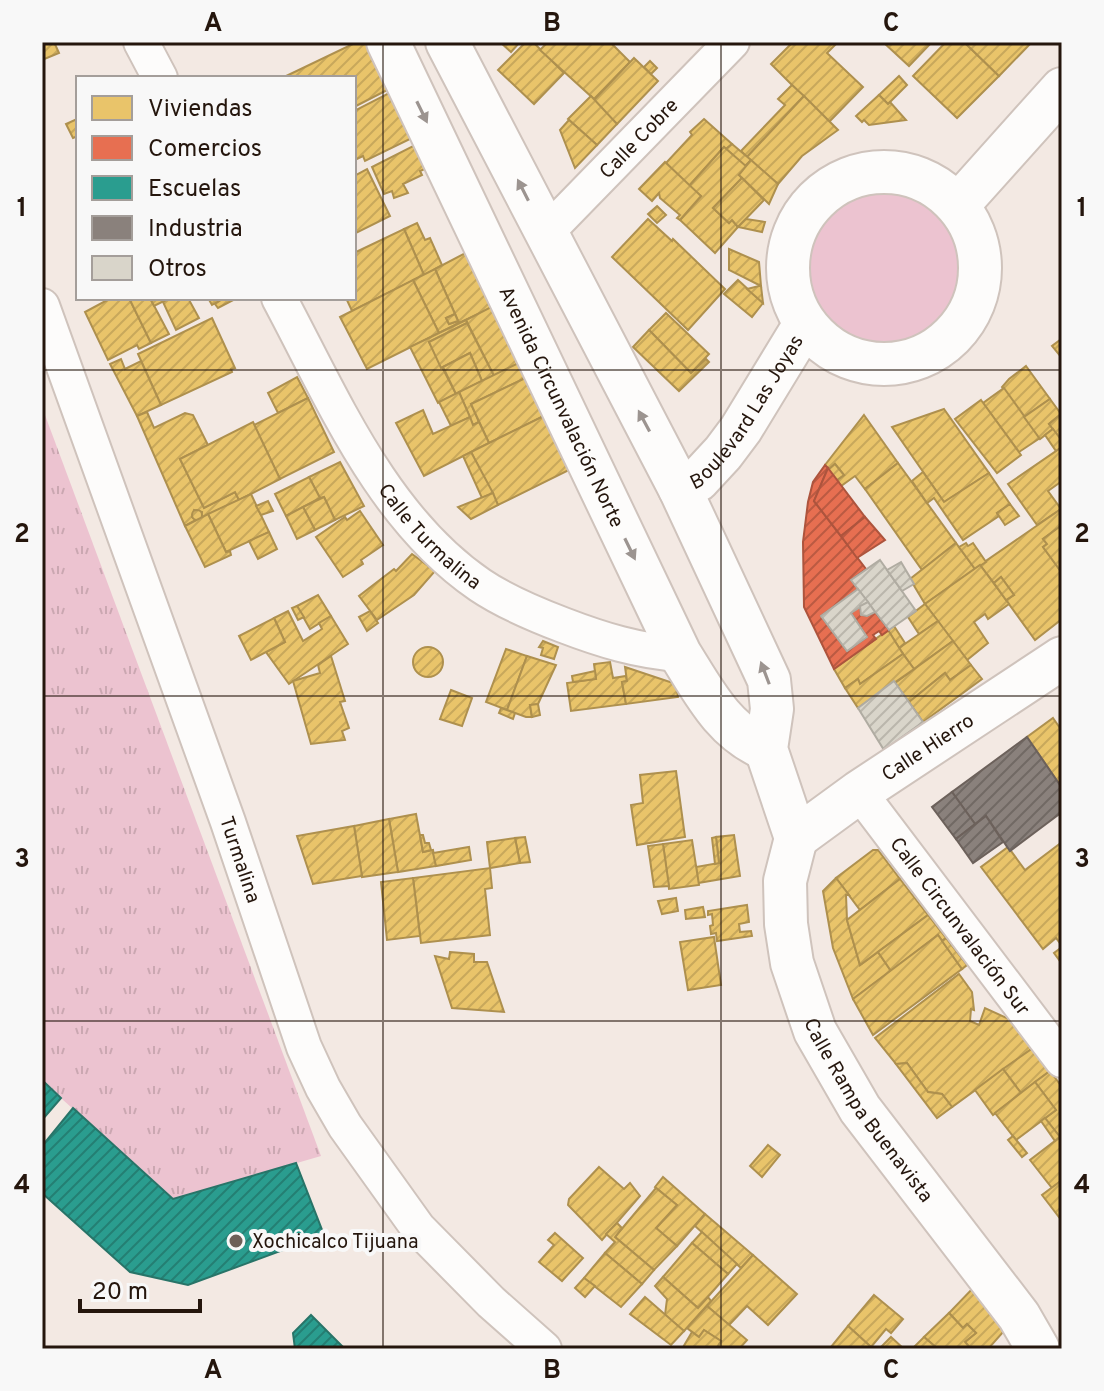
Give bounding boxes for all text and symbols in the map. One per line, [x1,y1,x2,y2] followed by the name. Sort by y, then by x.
[204,8,222,41] text: A
[543,8,561,41] text: B
[883,8,899,41] text: C
[76,76,356,300] legend
[595,93,685,185] street label: Calle Cobre
[148,95,253,125] text: Viviendas
[415,101,429,124] one-way arrow
[148,135,262,165] text: Comercios
[148,175,241,205] text: Escuelas
[516,179,529,202] one-way arrow
[17,193,27,226] text: 1
[1077,193,1087,226] text: 1
[148,215,243,245] text: Industria
[148,255,207,285] text: Otros
[491,283,629,532] street label: Avenida Circunvalación Norte
[686,331,810,497] street label: Boulevard Las Joyas
[637,409,650,432] one-way arrow
[371,479,486,597] street label: Calle Turmalina
[14,519,30,552] text: 2
[1074,519,1090,552] text: 2
[623,537,637,561] one-way arrow
[758,661,771,685] one-way arrow
[877,709,980,788] street label: Calle Hierro
[212,813,265,907] street label: Turmalina
[883,833,1035,1022] street label: Calle Circunvalación Sur
[14,844,30,877] text: 3
[1074,844,1090,877] text: 3
[797,1015,938,1208] street label: Calle Rampa Buenavista
[14,1170,30,1203] text: 4
[1074,1170,1090,1203] text: 4
[252,1230,419,1256] place label: Xochicalco Tijuana
[227,1232,245,1250] marker: Xochicalco Tijuana
[80,1263,200,1313] scale bar
[92,1278,148,1308] text: 20 m
[204,1355,222,1388] text: A
[543,1355,561,1388] text: B
[883,1355,899,1388] text: C

